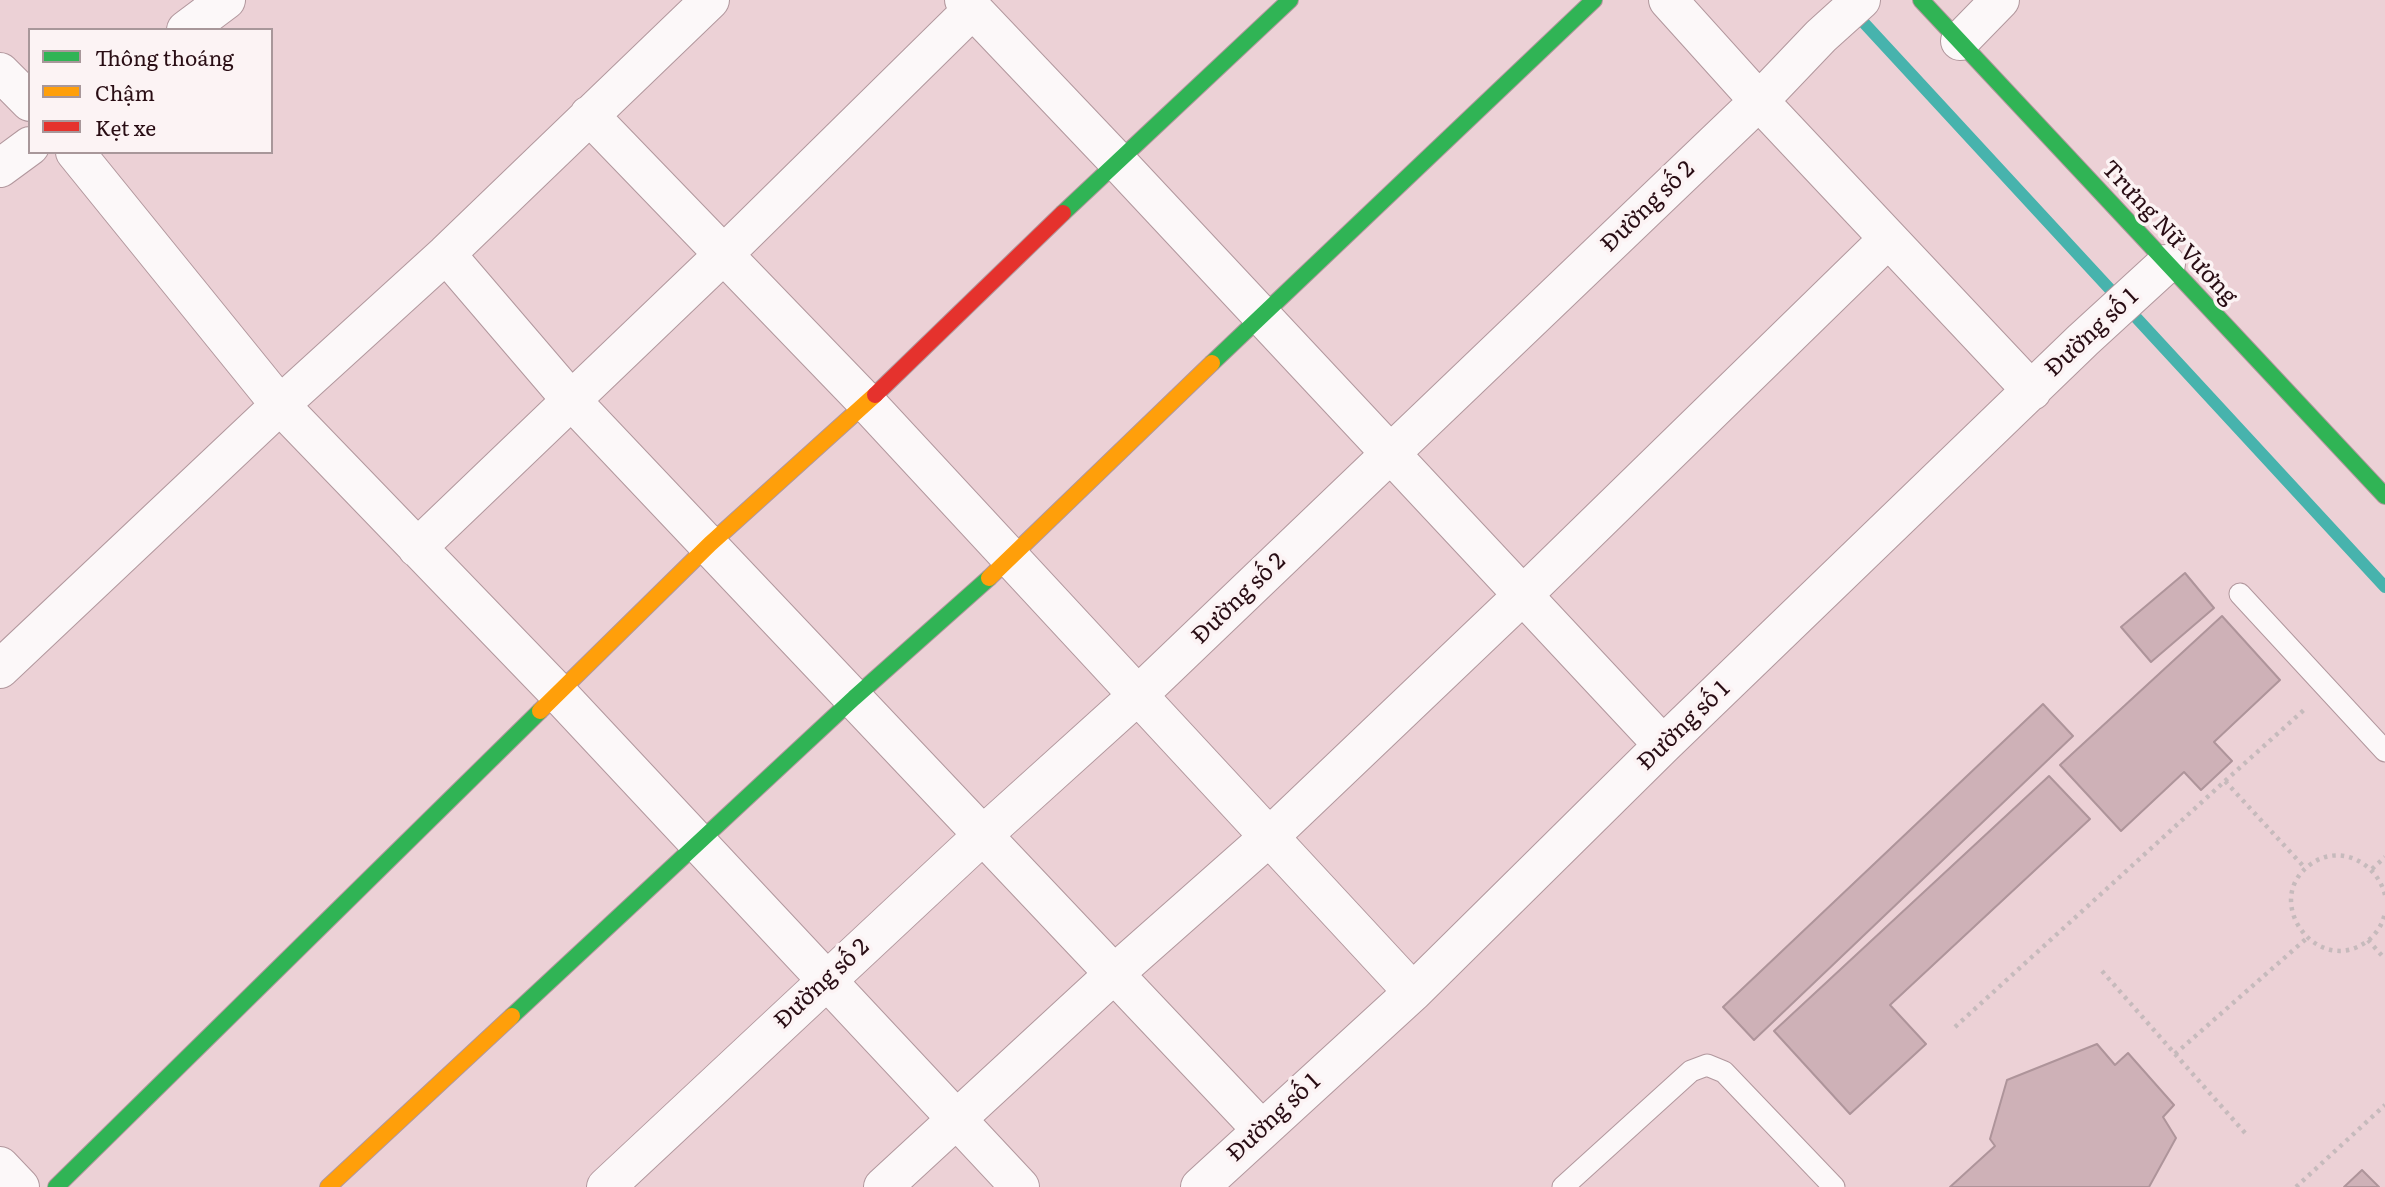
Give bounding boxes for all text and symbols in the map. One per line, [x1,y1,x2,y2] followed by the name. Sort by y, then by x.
[28,28,273,154] legend
[95,41,234,72] text: Thông thoáng
[95,76,155,107] text: Chậm
[95,111,156,142] text: Kẹt xe
[2095,155,2243,311] street label: Trưng Nữ Vương
[1595,156,1701,258] street label: Đường số 2
[2040,283,2144,383] street label: Đường số 1
[1186,548,1292,650] street label: Đường số 2
[1632,675,1736,777] street label: Đường số 1
[769,933,875,1035] street label: Đường số 2
[1222,1068,1326,1168] street label: Đường số 1

